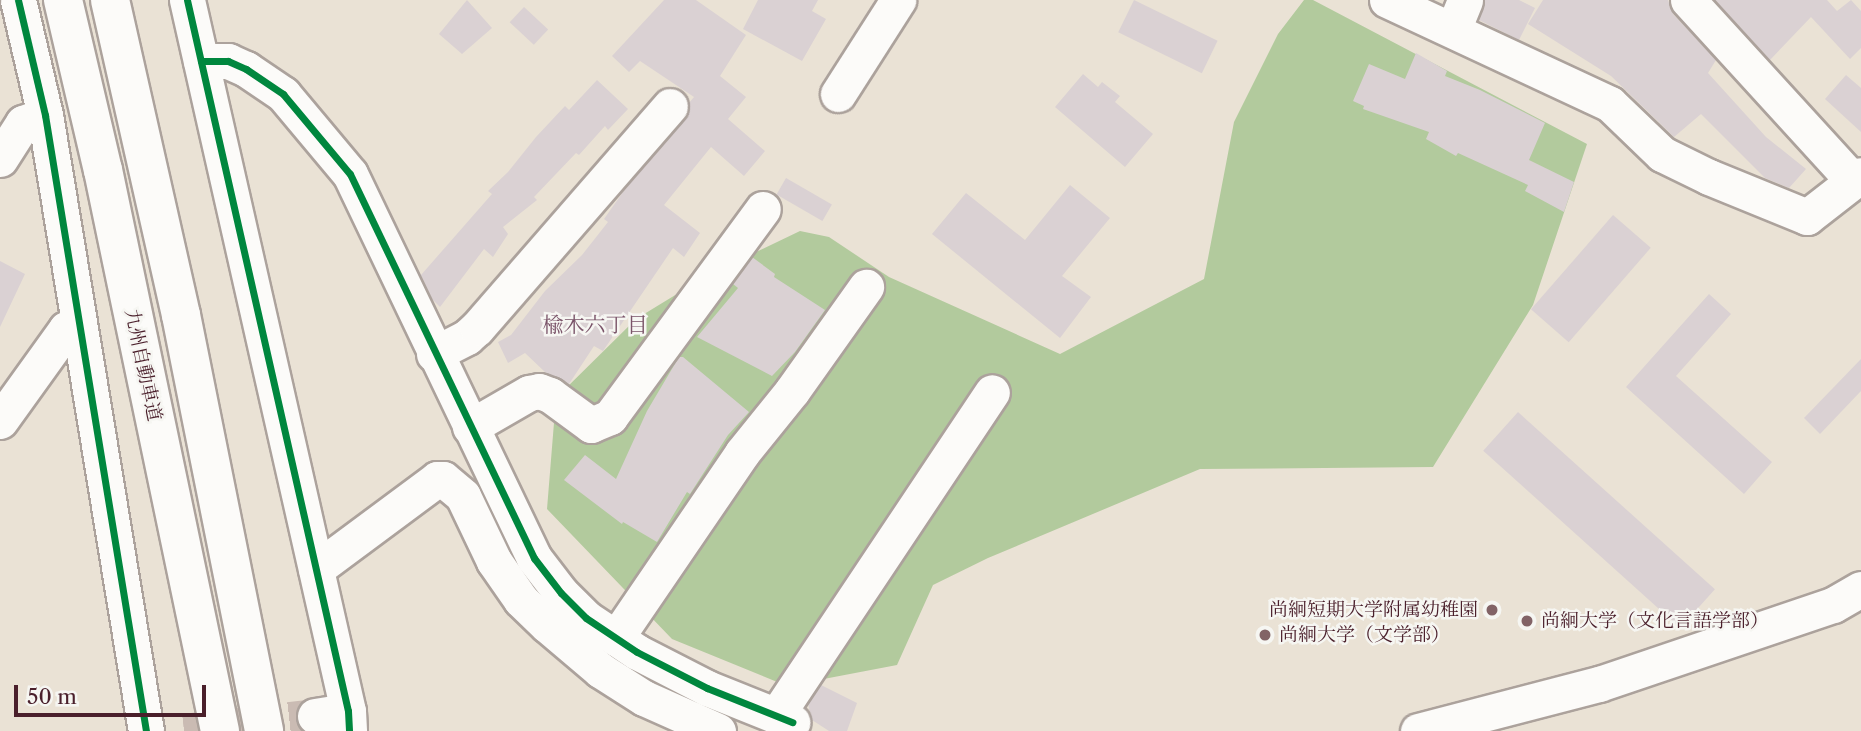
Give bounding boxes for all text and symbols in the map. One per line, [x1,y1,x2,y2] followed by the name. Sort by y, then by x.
[120,307,166,423] street label: 九州自動車道
[543,312,647,338] district label: 楡木六丁目
[1269,599,1478,621] place label: 尚絅短期大学附属幼稚園
[1484,602,1500,618] marker: 尚絅短期大学附属幼稚園
[1541,610,1769,632] place label: 尚絅大学（文化言語学部）
[1519,613,1535,629] marker: 尚絅大学（文化言語学部）
[1279,624,1450,646] place label: 尚絅大学（文学部）
[1257,627,1273,643] marker: 尚絅大学（文学部）
[18,672,210,716] scale bar
[27,684,77,709] text: 50 m

